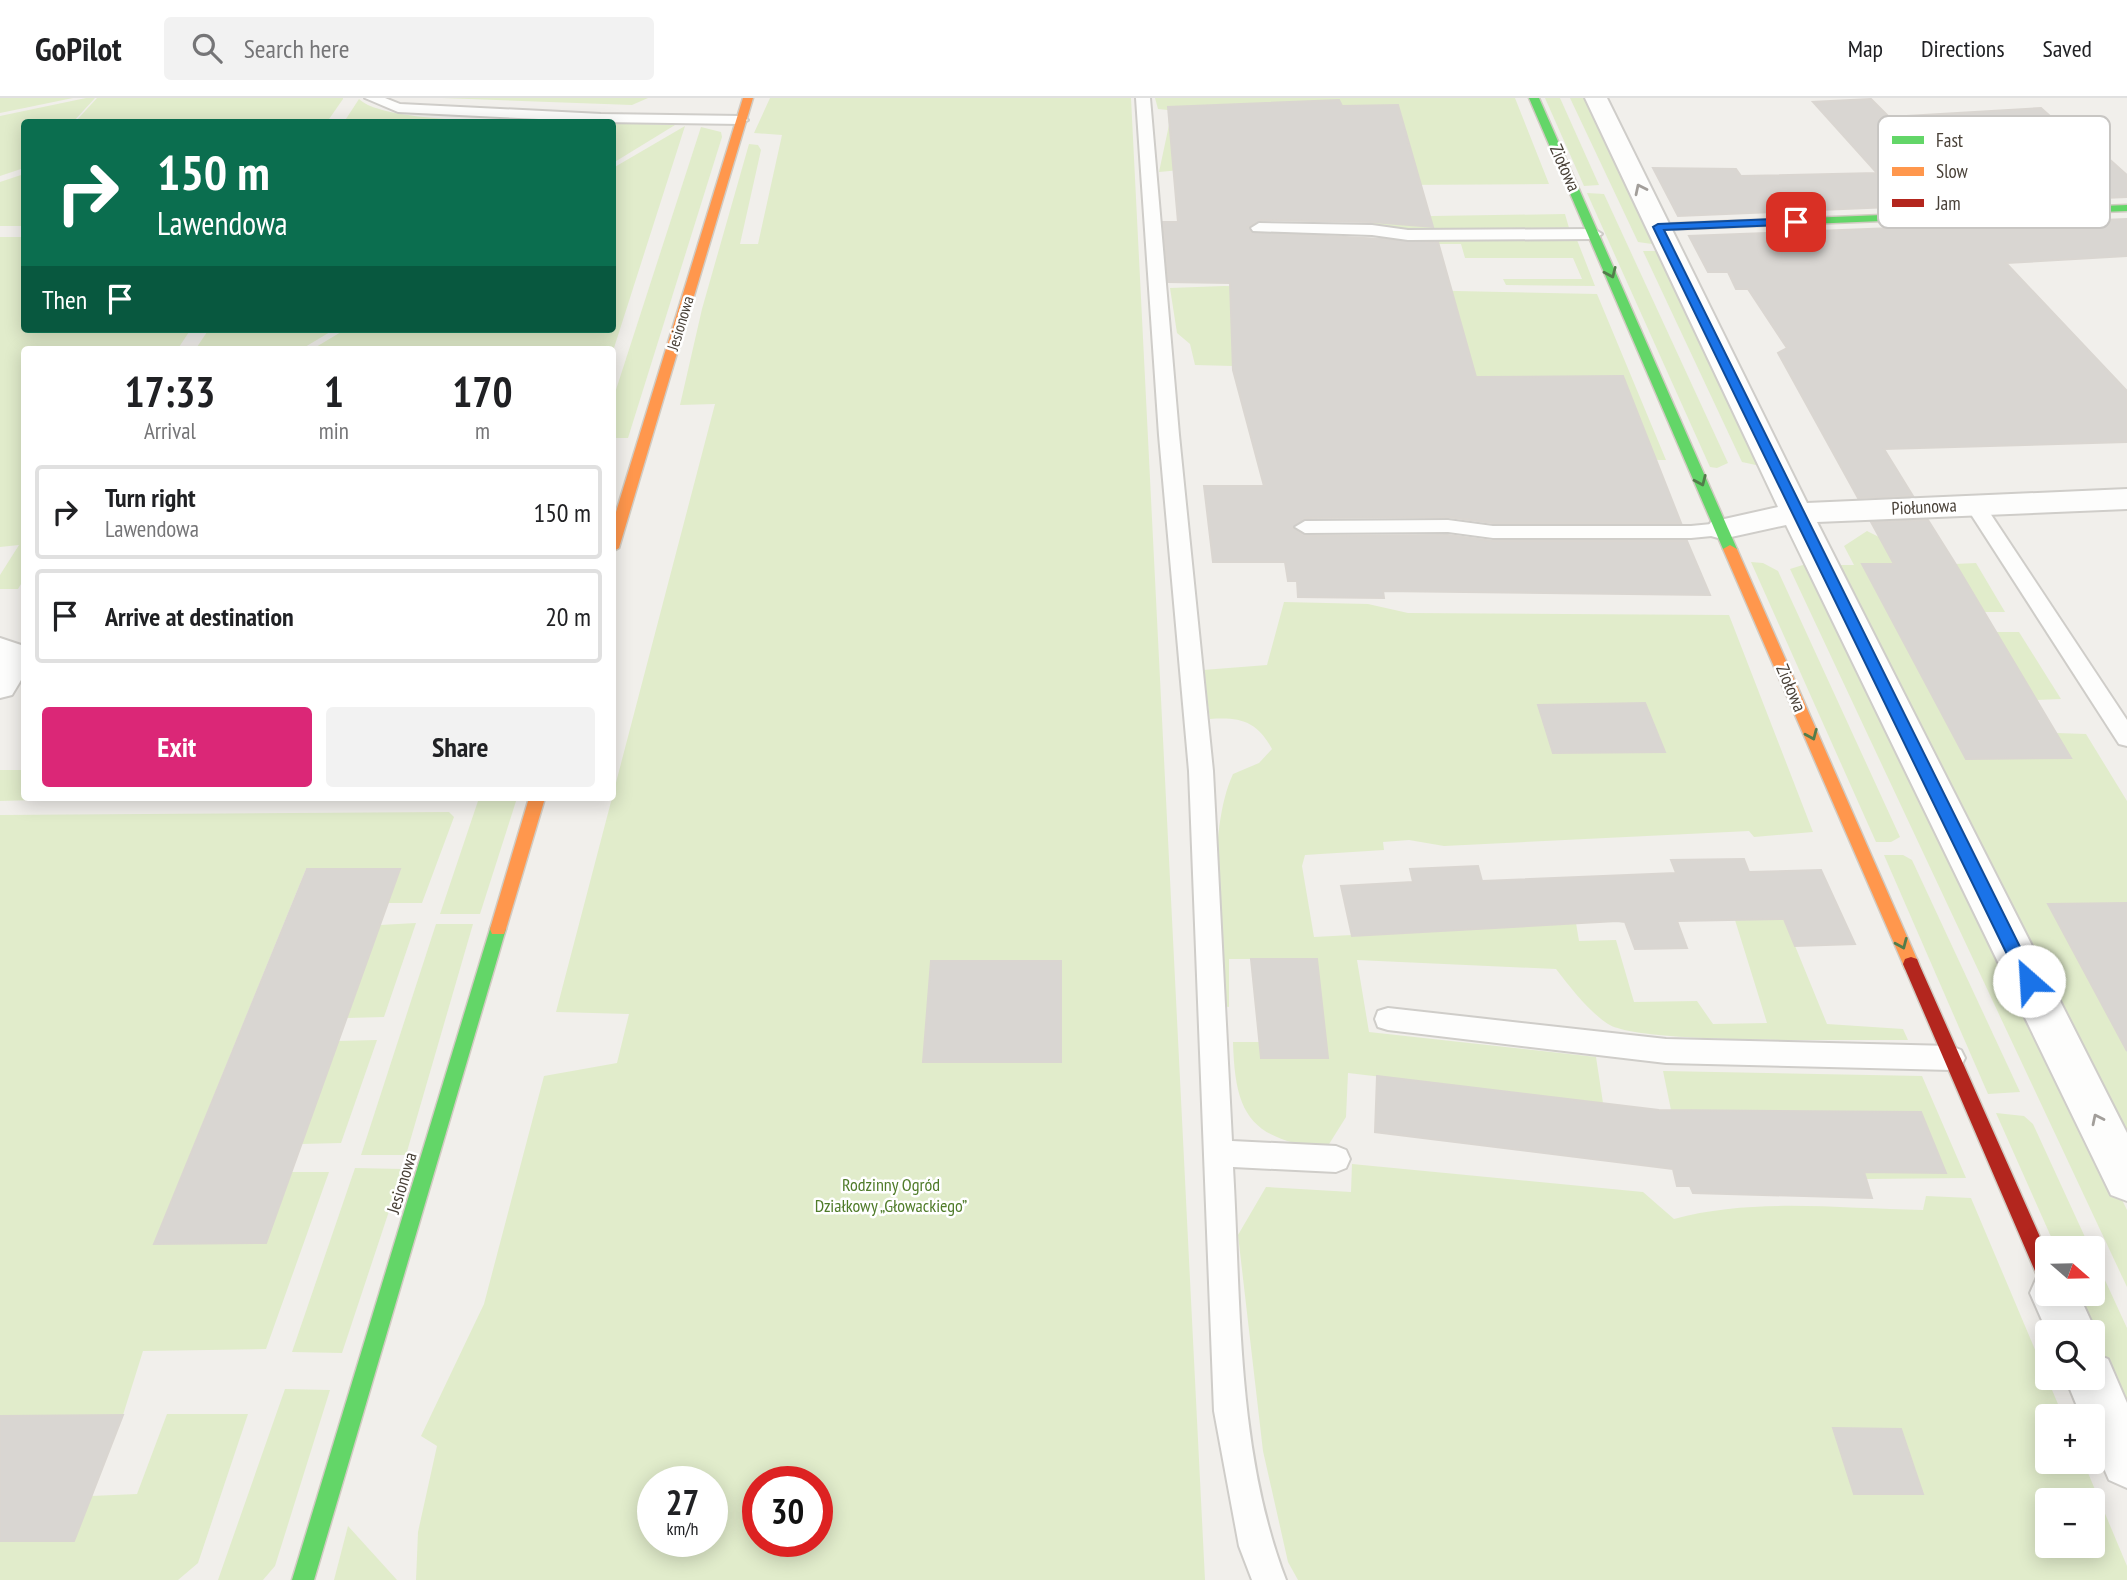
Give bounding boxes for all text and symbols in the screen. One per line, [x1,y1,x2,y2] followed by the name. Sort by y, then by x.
[164,17,654,80] search box
[35,27,122,70] text: GoPilot
[188,29,226,67] icon: search
[244,32,349,65] text: Search here
[1848,33,1883,64] text: Map
[1921,33,2005,64] text: Directions
[2043,33,2092,64] text: Saved
[1878,116,2110,228] legend
[1936,128,1964,152] text: Fast
[157,140,270,204] text: 150 m
[1545,141,1586,195] street label: Ziołowa
[42,147,133,238] icon: right
[1936,159,1969,183] text: Slow
[1634,184,1648,196] one-way arrow
[1935,191,1961,215] text: Jam
[1766,192,1826,252] pin
[157,202,288,244] text: Lawendowa
[1777,203,1815,241] icon: arrive
[1603,266,1617,278] one-way arrow
[101,280,139,318] icon: arrive
[42,283,87,316] text: Then
[662,293,698,354] street label: Jesionowa
[124,364,215,419] text: 17:33
[324,364,344,419] text: 1
[452,364,513,419] text: 170
[144,416,196,445] text: Arrival
[319,416,349,445] text: min
[475,416,490,445] text: m
[1693,475,1707,487] one-way arrow
[105,481,196,514] text: Turn right
[46,493,84,531] icon: right
[1891,493,1957,520] street label: Piołunowa
[533,496,591,529] text: 150 m
[105,514,199,543] text: Lawendowa
[46,597,84,635] icon: arrive
[105,600,294,633] text: Arrive at destination
[545,600,591,633] text: 20 m
[1771,661,1812,715] street label: Ziołowa
[42,707,312,787] button: Exit
[326,707,595,787] button: Share
[1803,728,1817,740] one-way arrow
[1894,937,1908,949] one-way arrow
[1992,944,2066,1018] position arrow
[2091,1114,2105,1126] one-way arrow
[381,1149,422,1217] street label: Jesionowa
[815,1173,967,1217] park label: Rodzinny Ogród Działkowy „Głowackiego”
[2035,1236,2105,1306] north arrow
[2035,1236,2105,1558] map controls
[2035,1320,2105,1390] button: search
[2035,1404,2105,1474] button: +
[742,1466,833,1557] speed limit sign: 30
[666,1479,699,1525] text: 27
[2035,1488,2105,1558] button: −
[667,1517,698,1540] text: km/h

